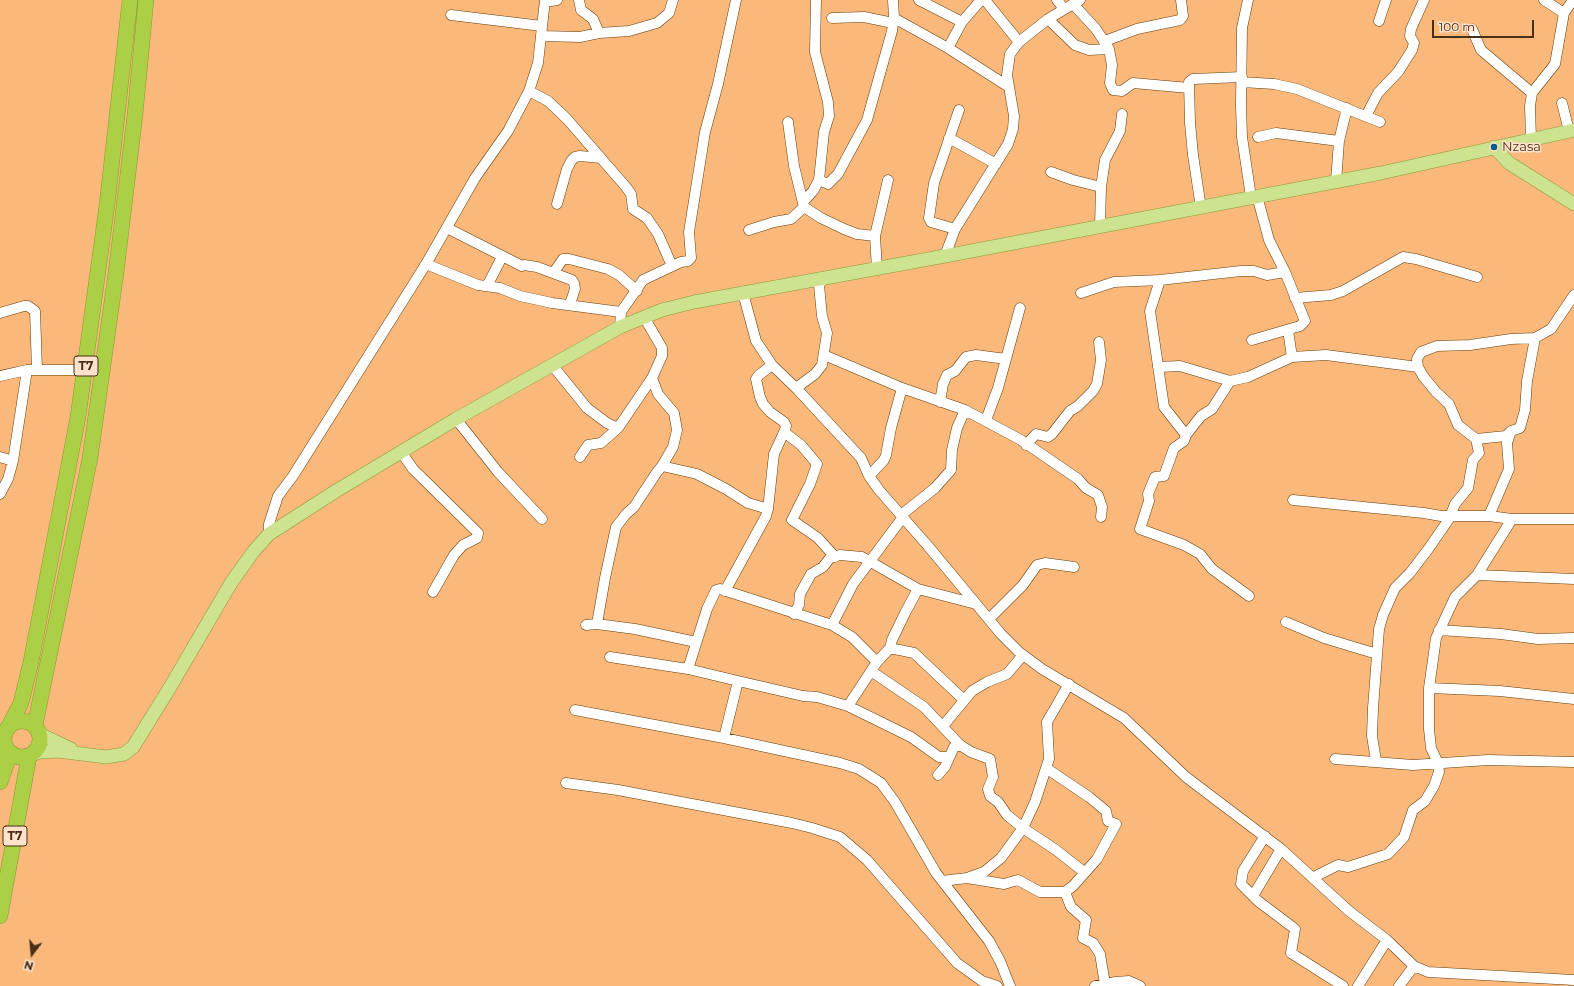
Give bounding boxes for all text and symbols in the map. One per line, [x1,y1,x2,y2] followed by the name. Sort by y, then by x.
[1434,12,1536,38] scale bar
[1439,19,1475,34] text: 100 m
[1502,139,1541,155] place label: Nzasa
[1489,142,1499,152] marker: Nzasa
[74,356,98,376] road number: T7
[3,826,27,846] road number: T7
[12,934,52,974] north arrow
[22,958,35,973] text: N

